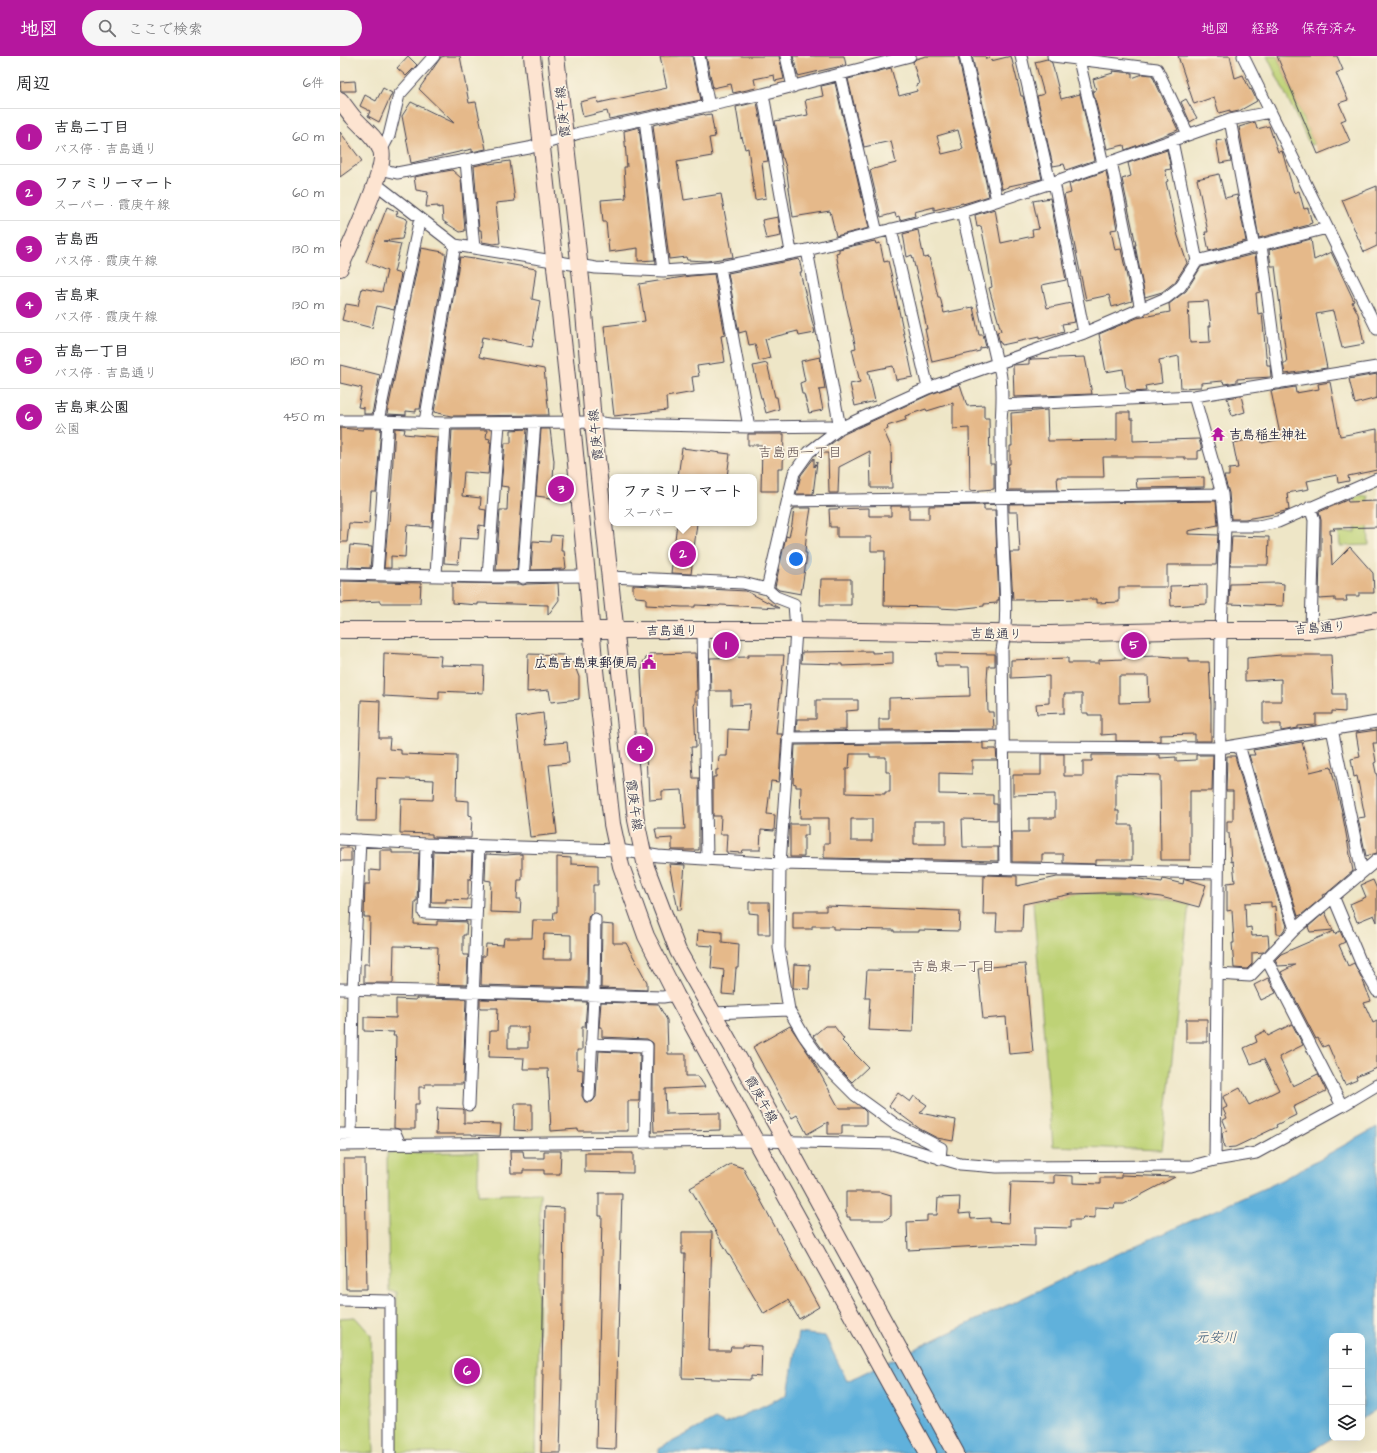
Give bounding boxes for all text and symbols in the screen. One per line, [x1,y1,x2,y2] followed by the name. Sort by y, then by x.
[82,10,362,46] search box
[20,16,58,43] text: 地図
[96,17,118,39] icon: search
[128,19,203,40] text: ここで検索
[1201,19,1229,39] text: 地図
[1251,19,1279,39] text: 経路
[1301,19,1357,39] text: 保存済み
[16,72,50,96] text: 周辺
[303,74,324,92] text: 6件
[551,84,575,139] street label: 霞庚午線
[54,117,129,138] text: 吉島二丁目
[28,128,30,146] text: 1
[292,128,324,146] text: 60 m
[54,140,157,158] text: バス停 · 吉島通り
[54,173,175,194] text: ファミリーマート
[25,184,33,202] text: 2
[292,184,324,202] text: 60 m
[54,196,170,214] text: スーパー · 霞庚午線
[54,229,99,250] text: 吉島西
[26,240,32,258] text: 3
[292,240,324,258] text: 130 m
[54,252,157,270] text: バス停 · 霞庚午線
[54,285,99,306] text: 吉島東
[25,296,33,314] text: 4
[292,296,324,314] text: 130 m
[54,308,157,326] text: バス停 · 霞庚午線
[54,341,129,362] text: 吉島一丁目
[24,352,34,370] text: 5
[290,352,324,370] text: 180 m
[54,364,157,382] text: バス停 · 吉島通り
[54,397,129,418] text: 吉島東公園
[584,407,608,462] street label: 霞庚午線
[25,408,33,426] text: 6
[282,408,324,426] text: 450 m
[54,420,80,438] text: 公園
[1210,426,1226,442] temple icon: 吉島稲生神社
[1229,426,1307,444] place label: 吉島稲生神社
[758,443,842,463] district label: 吉島西一丁目
[548,474,574,504] pin: 3
[609,474,757,526] popup
[623,481,743,502] text: ファミリーマート
[623,504,674,522] text: スーパー
[670,539,696,569] pin: 2
[786,549,806,569] your location
[1293,617,1347,639] street label: 吉島通り
[646,622,698,640] street label: 吉島通り
[970,625,1022,643] street label: 吉島通り
[713,630,739,660] pin: 1
[1121,630,1147,660] pin: 5
[534,654,638,672] place label: 広島吉島東郵便局
[641,654,657,670] public building icon: 広島吉島東郵便局
[627,734,653,764] pin: 4
[621,778,647,833] street label: 霞庚午線
[911,957,995,977] district label: 吉島東一丁目
[740,1072,782,1127] street label: 霞庚午線
[1195,1328,1237,1348] water label: 元安川
[1329,1333,1365,1441] map controls
[1329,1333,1365,1369] button: +
[454,1356,480,1386] pin: 6
[1329,1369,1365,1405] button: −
[1329,1405,1365,1441] button: layers

